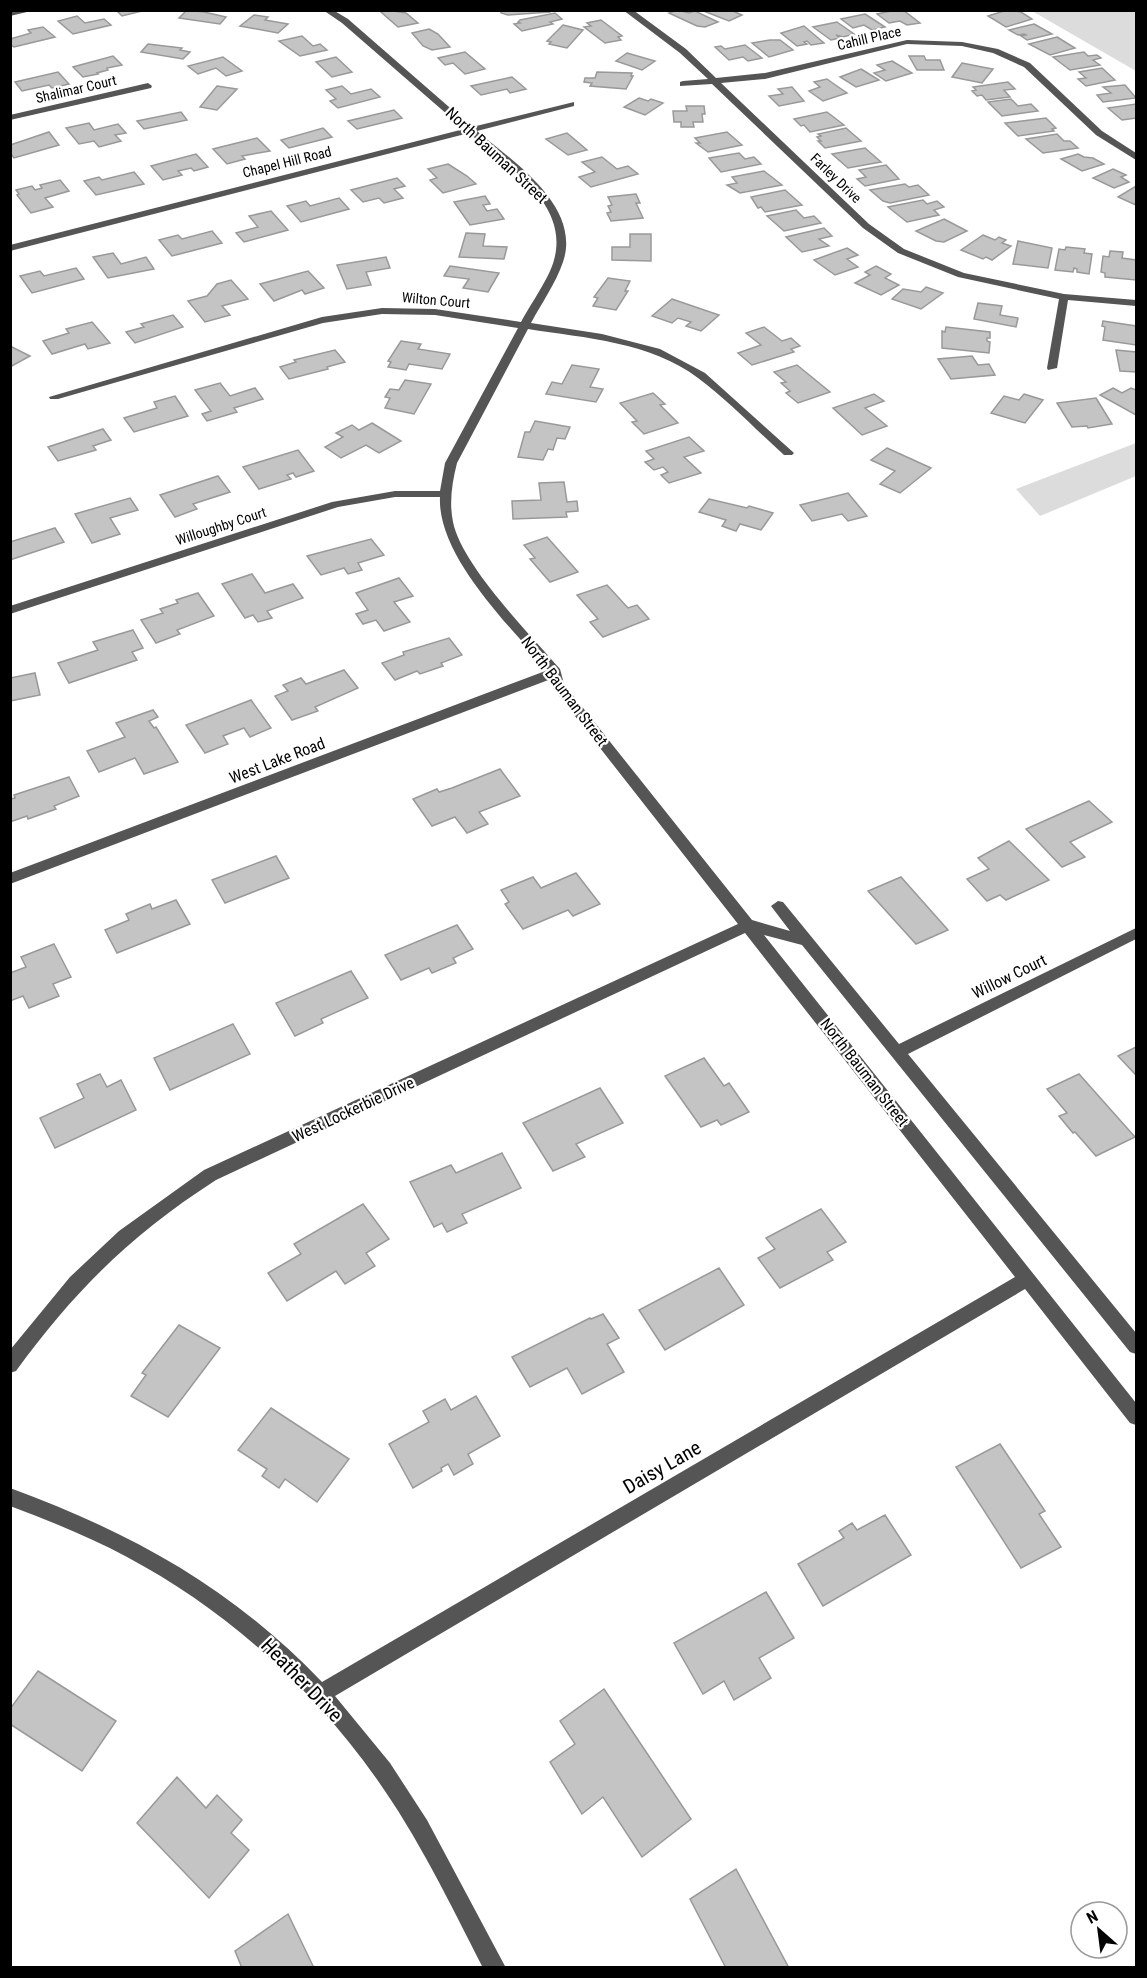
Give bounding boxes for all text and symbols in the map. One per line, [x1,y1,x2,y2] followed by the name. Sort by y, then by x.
[836,23,903,53] street label: Cahill Place
[34,72,118,106] street label: Shalimar Court
[442,103,552,208] street label: North Bauman Street
[241,143,333,181] street label: Chapel Hill Road
[807,150,865,206] street label: Farley Drive
[401,289,471,311] street label: Wilton Court
[174,504,268,548] street label: Willoughby Court
[517,633,612,750] street label: North Bauman Street
[227,734,328,787] street label: West Lake Road
[969,950,1050,1003] street label: Willow Court
[816,1014,913,1130] street label: North Bauman Street
[289,1073,417,1146] street label: West Lockerbie Drive
[619,1435,705,1499] street label: Daisy Lane
[256,1633,348,1727] street label: Heather Drive
[1069,1900,1129,1960] north arrow
[1083,1907,1101,1928] text: N

